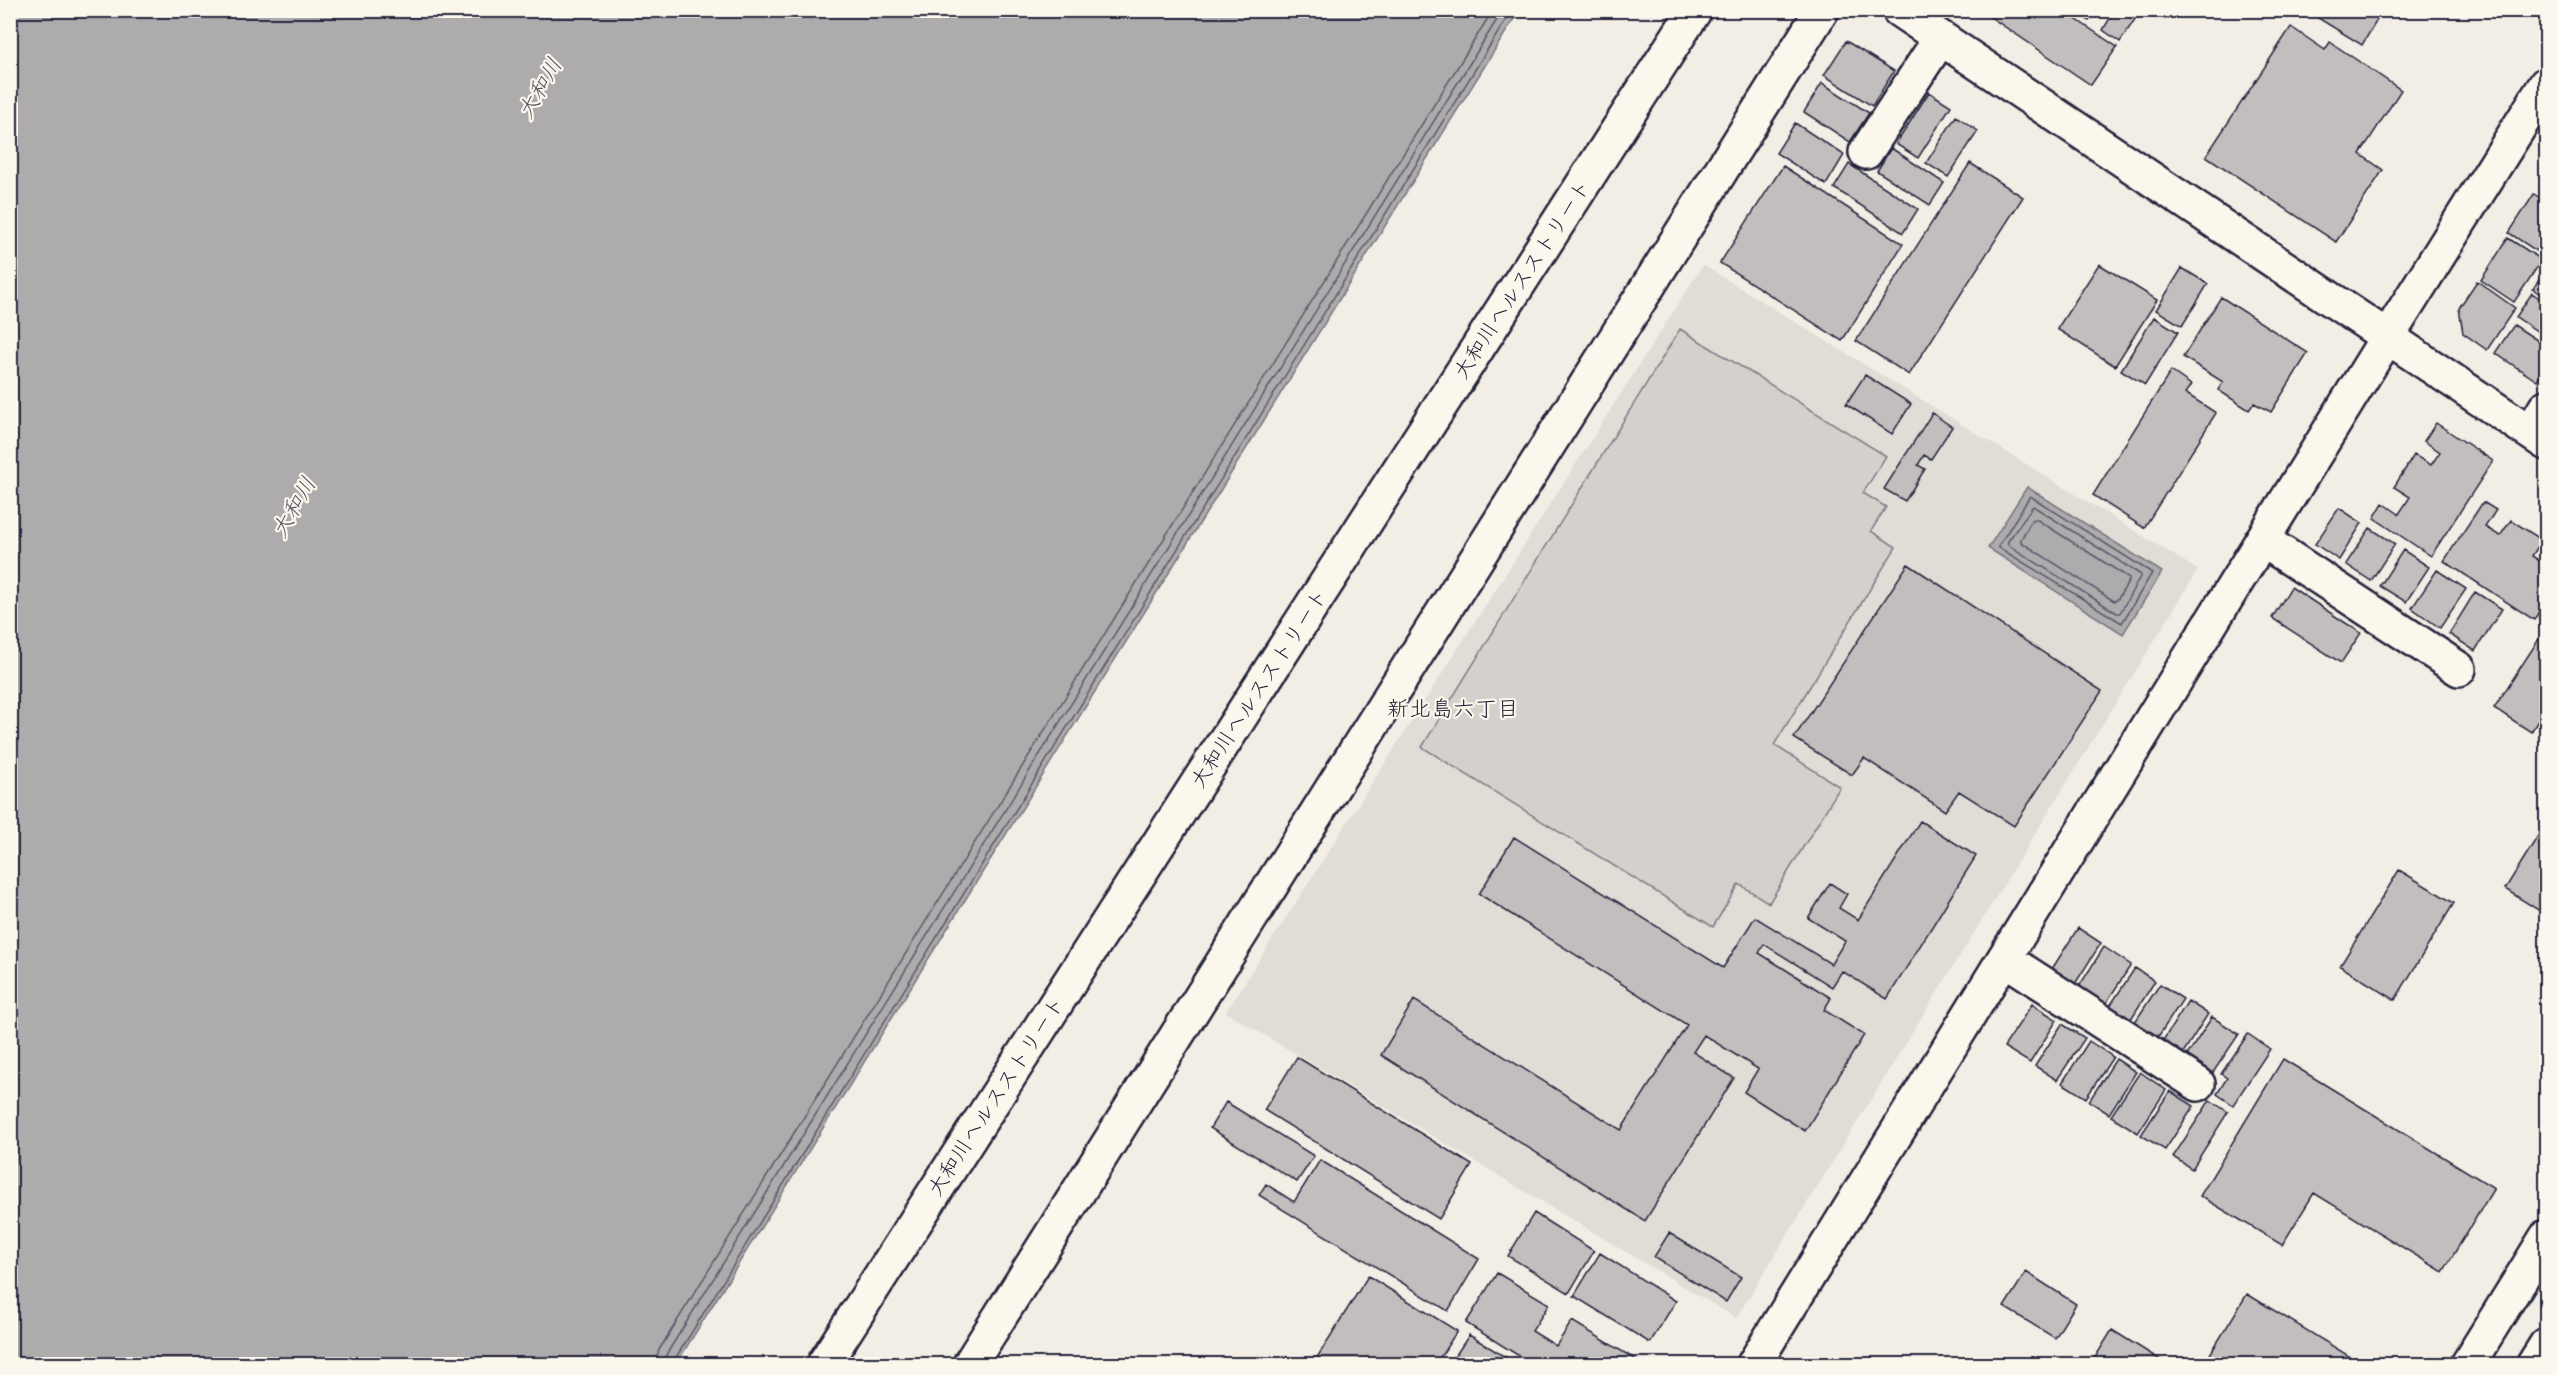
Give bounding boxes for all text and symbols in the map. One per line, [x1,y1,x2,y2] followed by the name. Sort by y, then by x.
[511,53,568,124] water label: 大和川
[1448,174,1597,384] street label: 大和川ヘルスストリート
[265,472,322,543] water label: 大和川
[1185,583,1334,793] street label: 大和川ヘルスストリート
[1387,695,1519,723] district label: 新北島六丁目
[922,991,1071,1201] street label: 大和川ヘルスストリート

